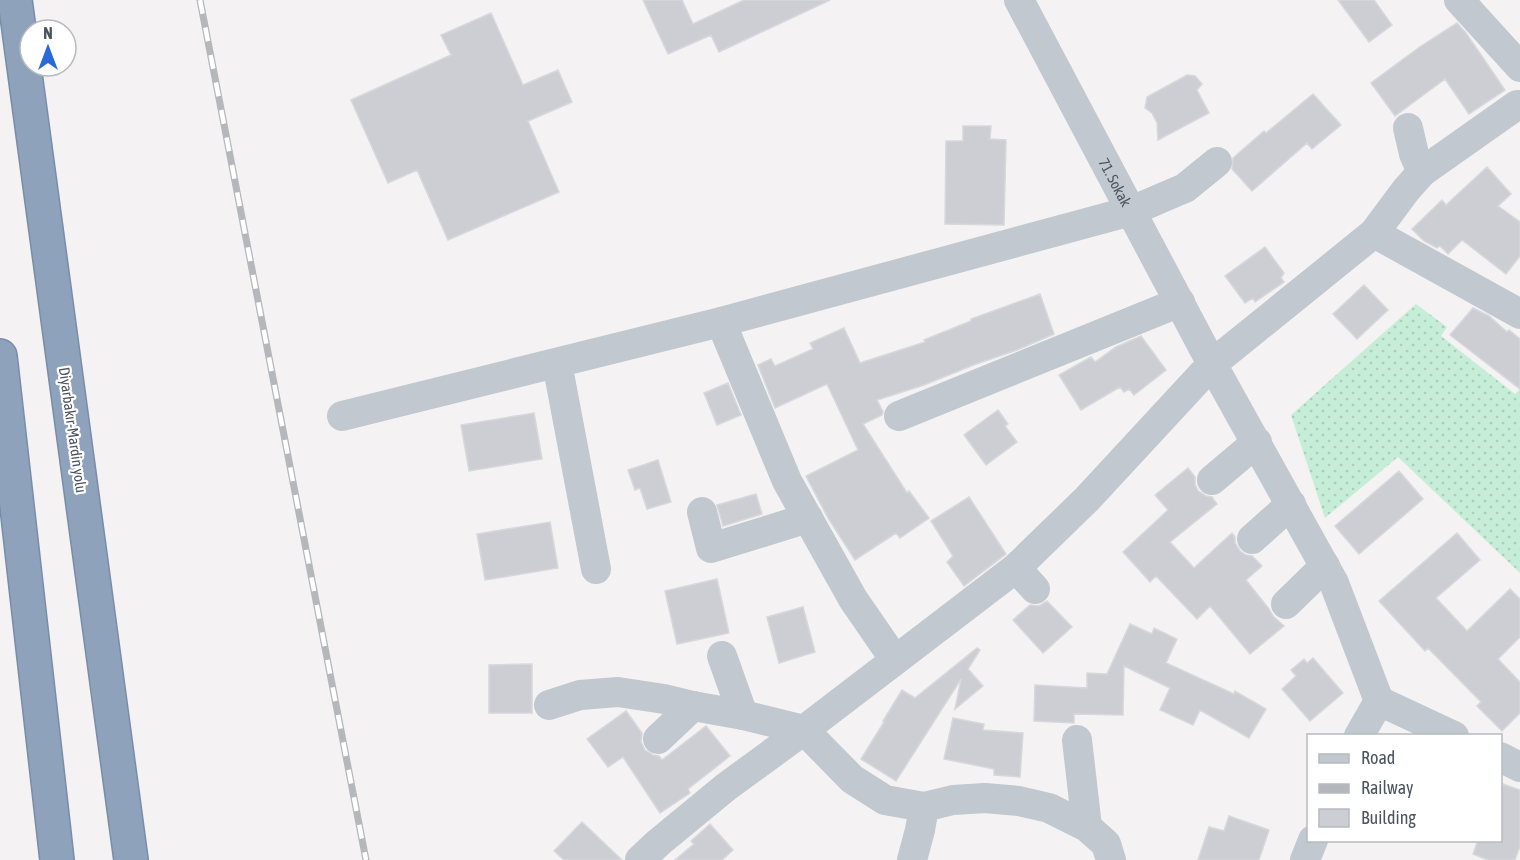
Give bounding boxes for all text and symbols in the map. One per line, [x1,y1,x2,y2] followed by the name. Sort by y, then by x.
[18,18,78,78] north arrow
[43,24,53,42] text: N
[1096,155,1135,209] street label: 71. Sokak
[56,366,90,494] street label: Diyarbakır-Mardin yolu
[1307,734,1502,842] legend
[1361,747,1395,768] text: Road
[1361,777,1413,798] text: Railway
[1361,807,1416,828] text: Building

